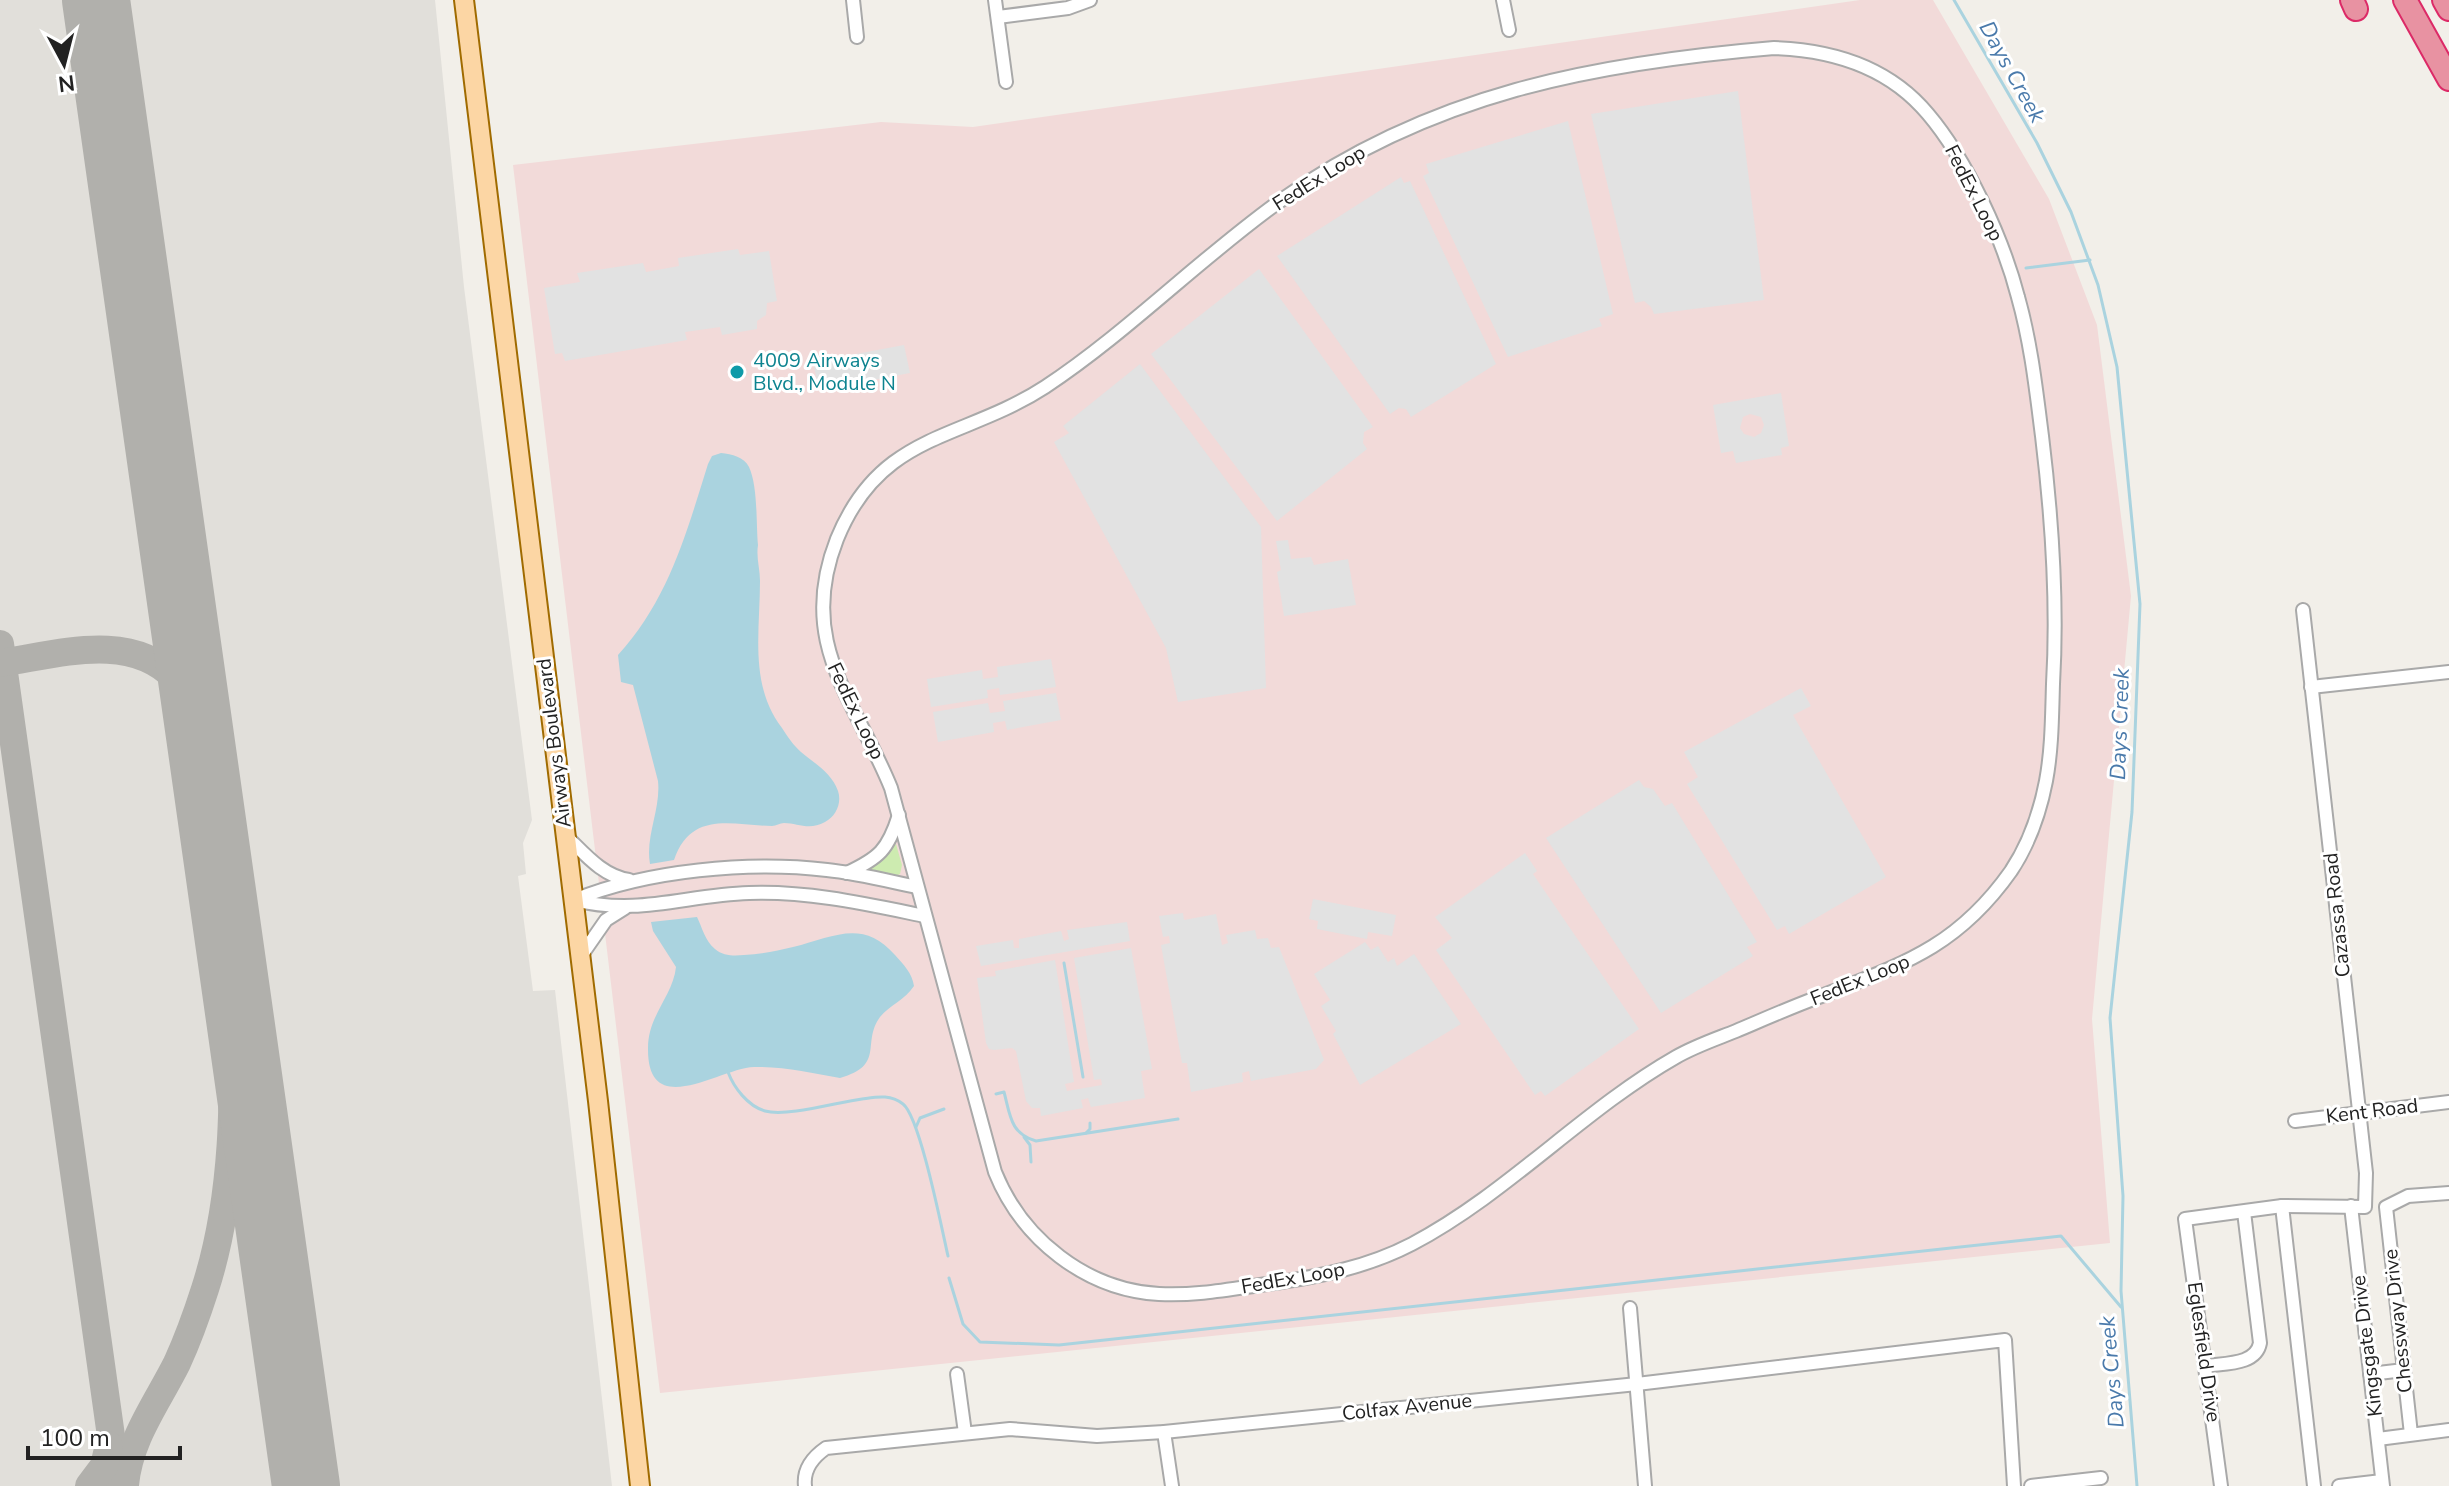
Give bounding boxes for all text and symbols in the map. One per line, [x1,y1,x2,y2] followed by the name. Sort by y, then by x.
[1972,16,2053,129] water label: Days Creek
[24,24,104,104] north arrow
[56,67,76,99] text: N
[1267,139,1371,217] street label: FedEx Loop
[1938,140,2010,246] street label: FedEx Loop
[753,347,896,397] place label: 4009 Airways Blvd., Module N
[728,363,746,381] marker: 4009 Airways Blvd., Module N
[530,657,578,829] street label: Airways Boulevard
[821,658,891,764] street label: FedEx Loop
[2103,666,2137,781] water label: Days Creek
[2317,851,2357,979] street label: Cazassa Road
[1806,948,1914,1012] street label: FedEx Loop
[2324,1092,2420,1130] street label: Kent Road
[2377,1248,2419,1394] street label: Chessway Drive
[1239,1256,1347,1300] street label: FedEx Loop
[2345,1274,2389,1418] street label: Kingsgate Drive
[2181,1280,2227,1424] street label: Eglesfield Drive
[2092,1314,2132,1429] water label: Days Creek
[1341,1387,1473,1427] street label: Colfax Avenue
[28,1410,180,1460] scale bar
[40,1422,110,1454] text: 100 m

